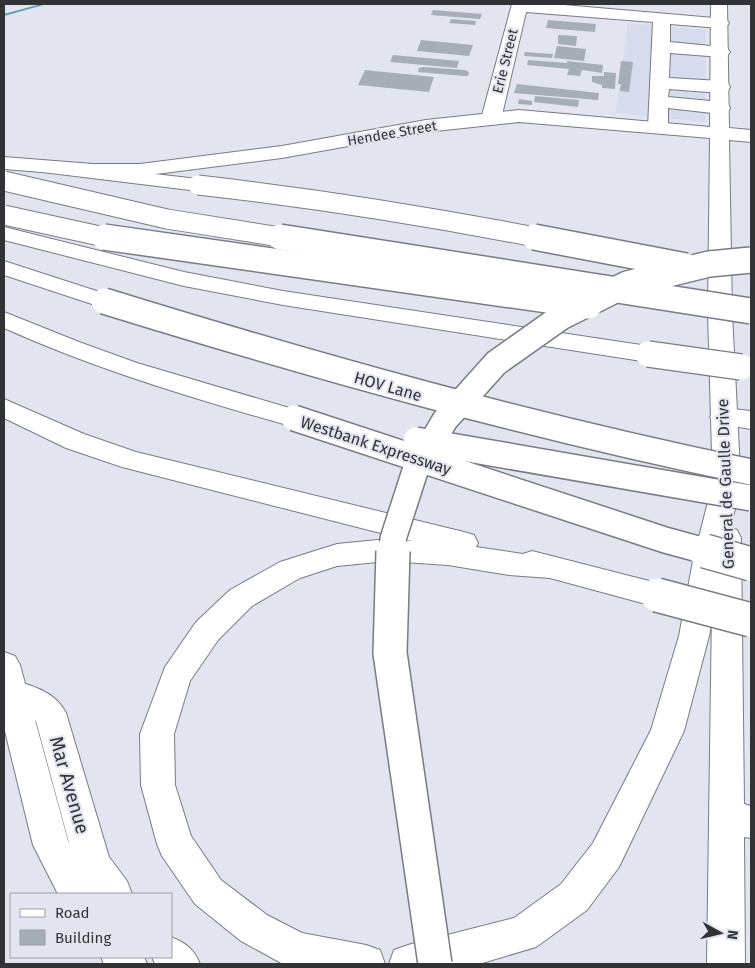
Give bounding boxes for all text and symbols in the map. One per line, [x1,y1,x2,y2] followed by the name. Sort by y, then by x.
[489,26,522,95] street label: Erie Street
[346,117,439,150] street label: Hendee Street
[352,368,424,405] street label: HOV Lane
[713,398,738,569] street label: General de Gaulle Drive
[298,412,454,479] street label: Westbank Expressway
[45,734,94,837] street label: Mar Avenue
[10,893,172,958] legend
[55,904,90,922] text: Road
[695,908,745,958] north arrow
[55,929,111,947] text: Building
[723,929,741,941] text: N

